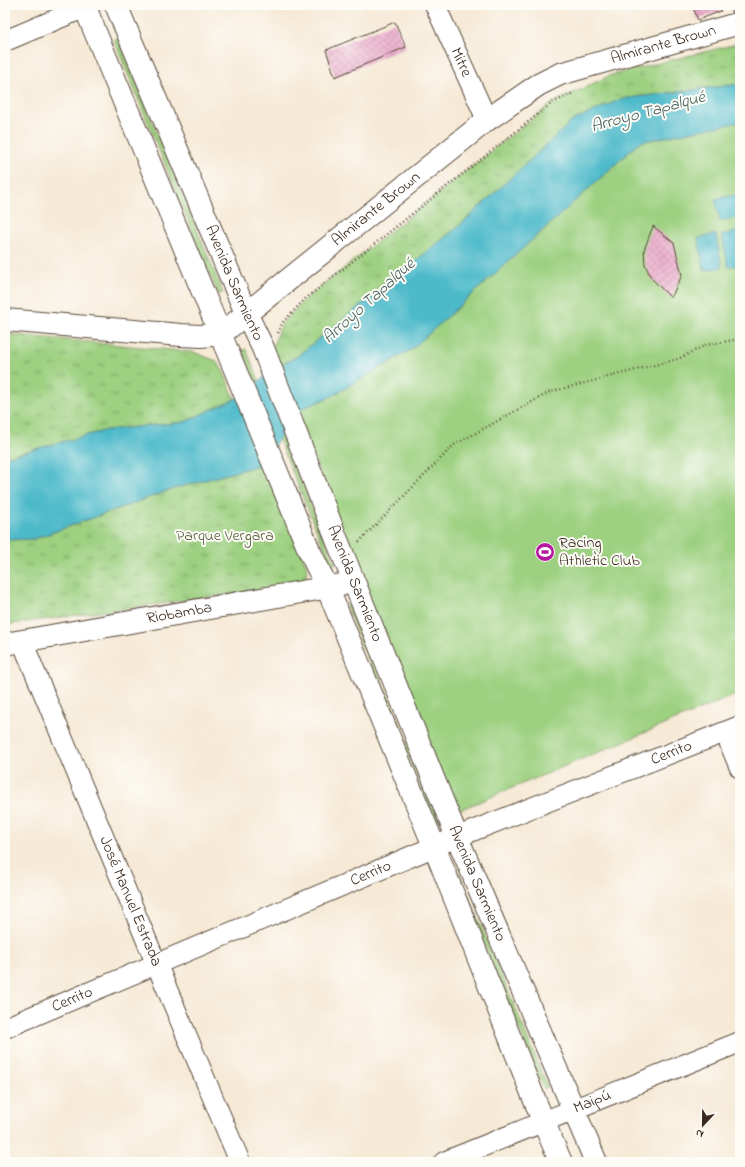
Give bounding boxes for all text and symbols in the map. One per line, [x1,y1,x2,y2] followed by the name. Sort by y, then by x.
[608,18,719,71] street label: Almirante Brown
[444,44,478,82] street label: Mitre
[588,84,710,140] water label: Arroyo Tapalqué
[326,166,426,252] street label: Almirante Brown
[198,221,270,345] street label: Avenida Sarmiento
[317,251,423,350] water label: Arroyo Tapalqué
[320,522,389,646] street label: Avenida Sarmiento
[176,524,274,548] park label: Parque Vergara
[559,531,641,573] place label: Racing Athletic Club
[534,541,556,563] sports icon: Racing Athletic Club
[145,596,214,631] street label: Riobamba
[647,734,696,772] street label: Cerrito
[442,822,512,945] street label: Avenida Sarmiento
[93,832,168,970] street label: José Manuel Estrada
[346,854,395,893] street label: Cerrito
[48,980,96,1019] street label: Cerrito
[570,1083,615,1120] street label: Maipú
[683,1105,723,1145] north arrow
[693,1125,706,1142] text: N

